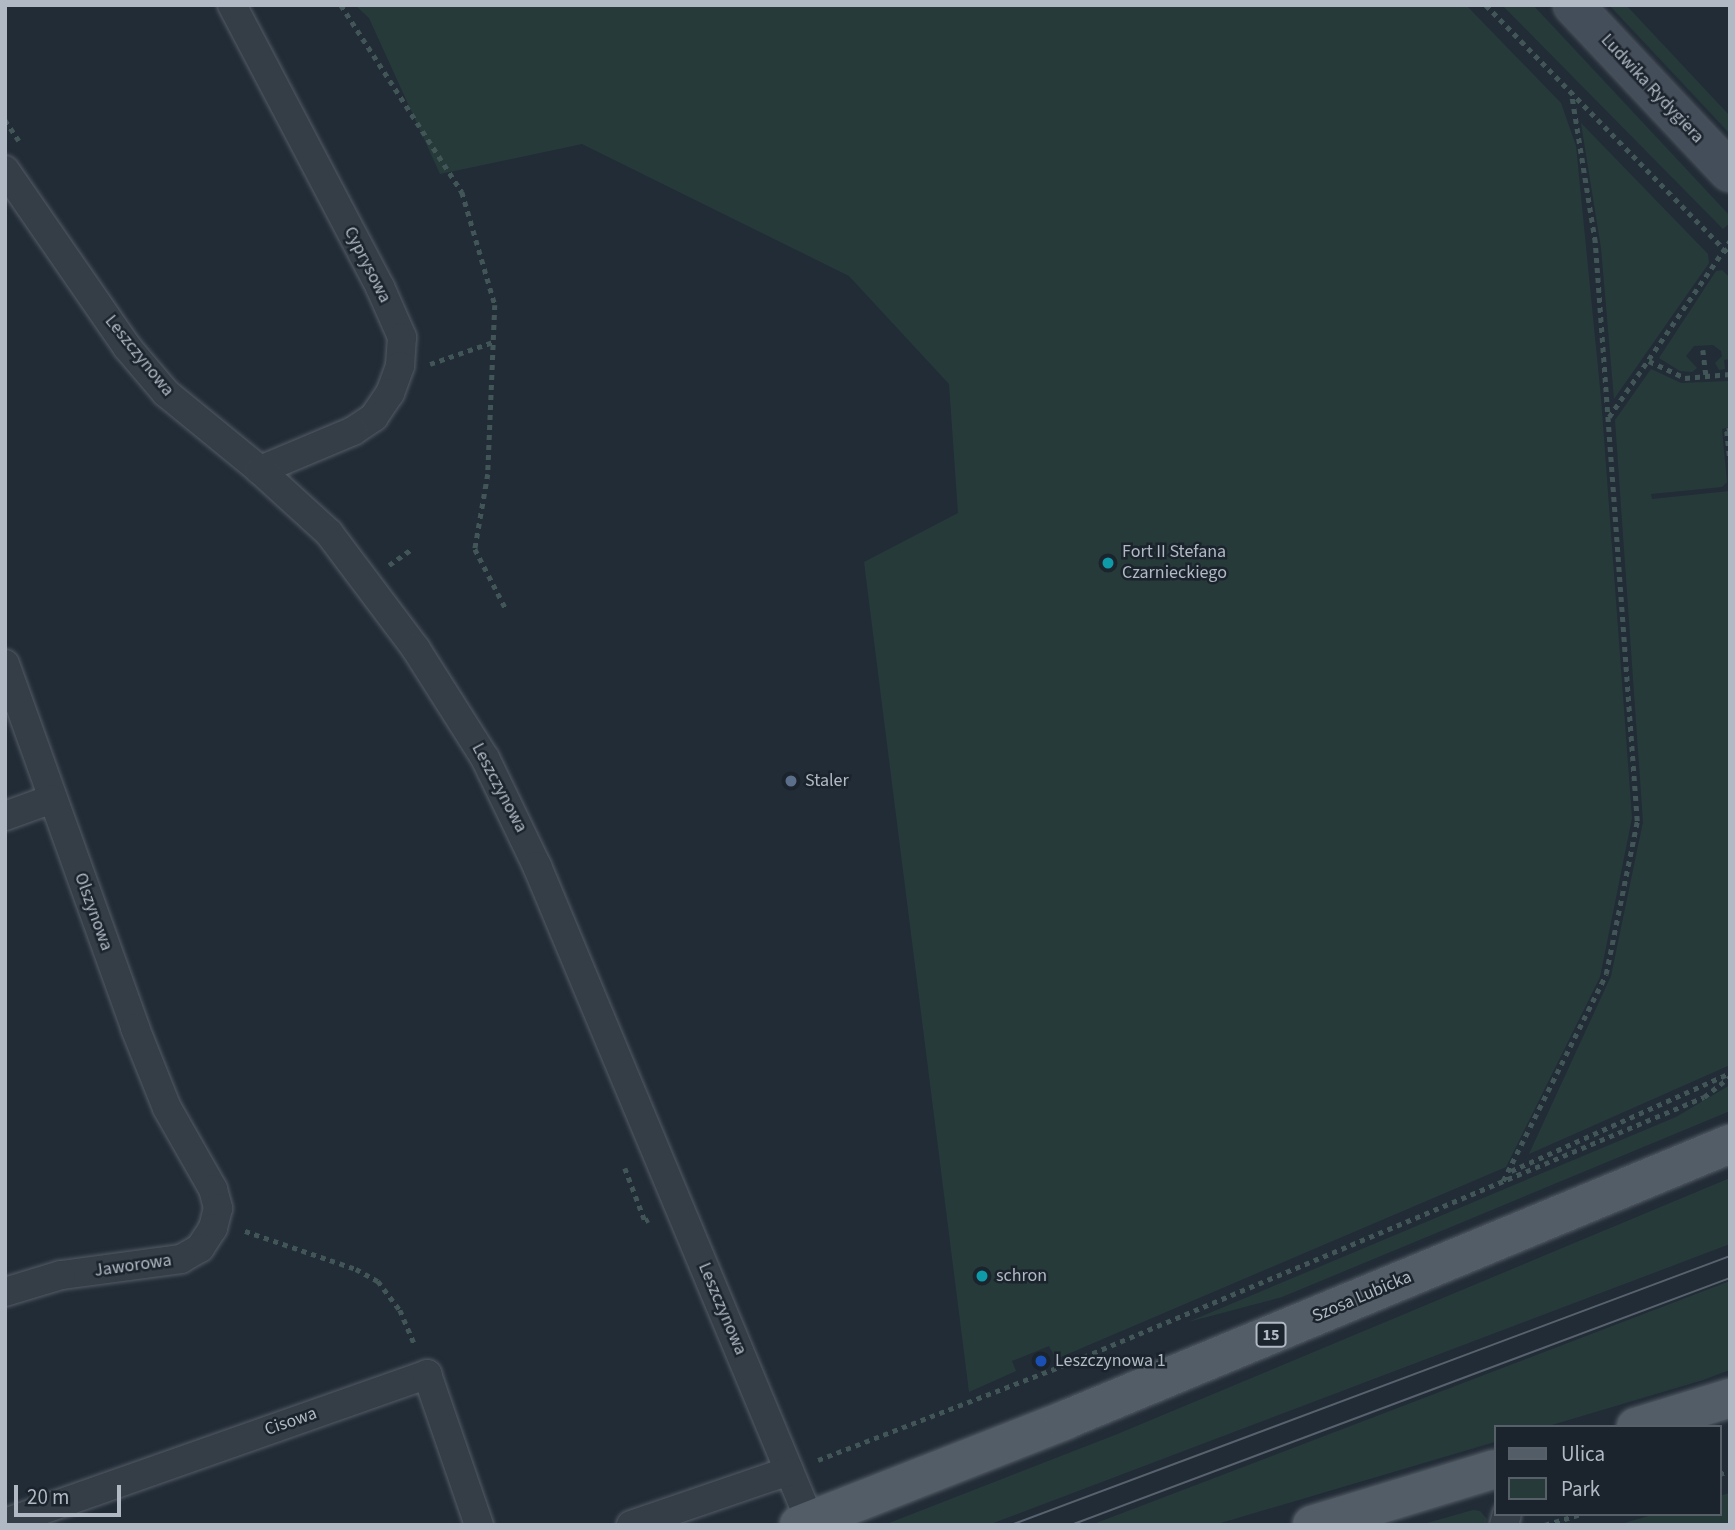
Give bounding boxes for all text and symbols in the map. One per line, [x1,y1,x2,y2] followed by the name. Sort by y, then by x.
[1596,30,1708,148] street label: Ludwika Rydygiera
[339,223,395,307] street label: Cyprysowa
[100,311,178,401] street label: Leszczynowa
[1122,542,1227,584] place label: Fort II Stefana Czarnieckiego
[1100,555,1116,571] marker: Fort II Stefana Czarnieckiego
[466,740,532,836] street label: Leszczynowa
[805,770,849,792] place label: Staler
[783,773,799,789] marker: Staler
[69,870,117,954] street label: Olszynowa
[93,1250,173,1282] street label: Jaworowa
[693,1260,751,1358] street label: Leszczynowa
[996,1265,1047,1287] place label: schron
[1309,1266,1415,1328] street label: Szosa Lubicka
[974,1268,990,1284] marker: schron
[1255,1322,1287,1348] road number: 15
[1055,1350,1166,1372] place label: Leszczynowa 1
[1033,1353,1049,1369] marker: Leszczynowa 1
[262,1403,320,1441] street label: Cisowa
[1494,1425,1721,1516] legend
[1561,1439,1605,1469] text: Ulica
[18,1470,124,1514] scale bar
[1561,1474,1600,1504] text: Park
[27,1482,69,1512] text: 20 m

